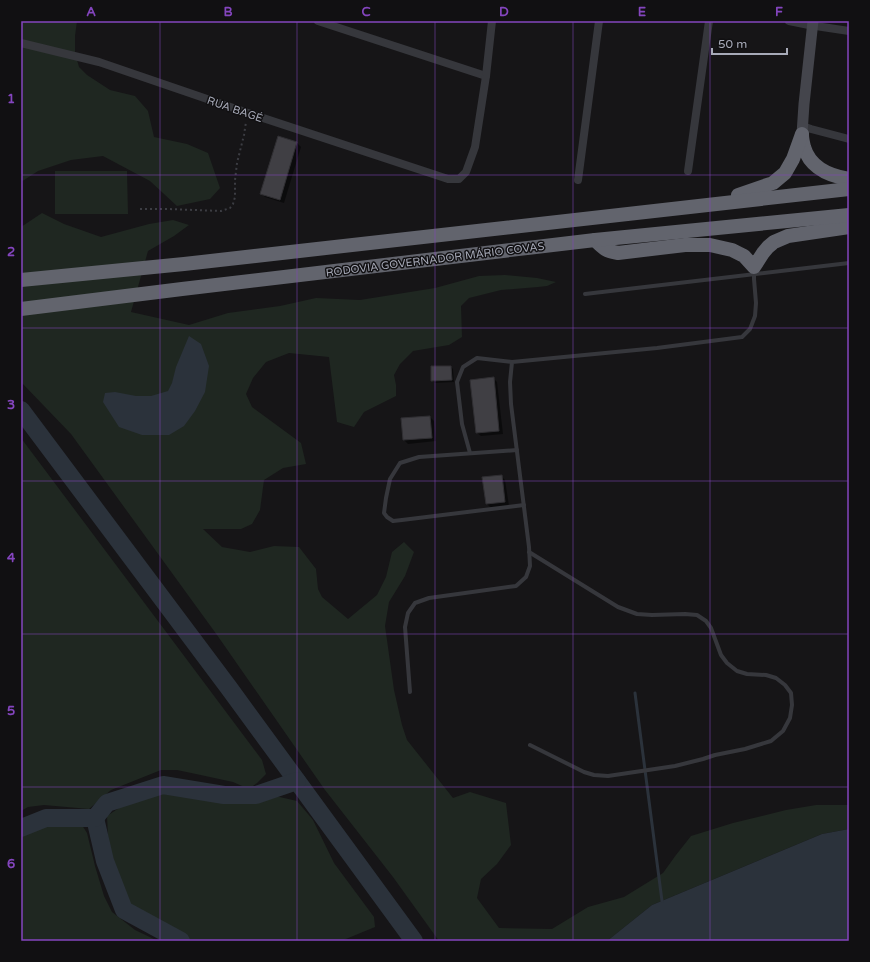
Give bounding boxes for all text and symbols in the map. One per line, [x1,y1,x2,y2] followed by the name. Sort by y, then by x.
[86,4,96,20] text: A
[223,4,233,20] text: B
[361,4,371,20] text: C
[499,4,509,20] text: D
[638,4,646,20] text: E
[775,4,783,20] text: F
[712,30,787,56] scale bar
[718,37,747,51] text: 50 m
[7,91,15,107] text: 1
[205,93,265,125] street label: RUA BAGÉ
[325,239,545,279] street label: RODOVIA GOVERNADOR MÁRIO COVAS
[7,244,15,260] text: 2
[7,397,15,413] text: 3
[7,550,16,566] text: 4
[7,703,15,719] text: 5
[7,856,15,872] text: 6

